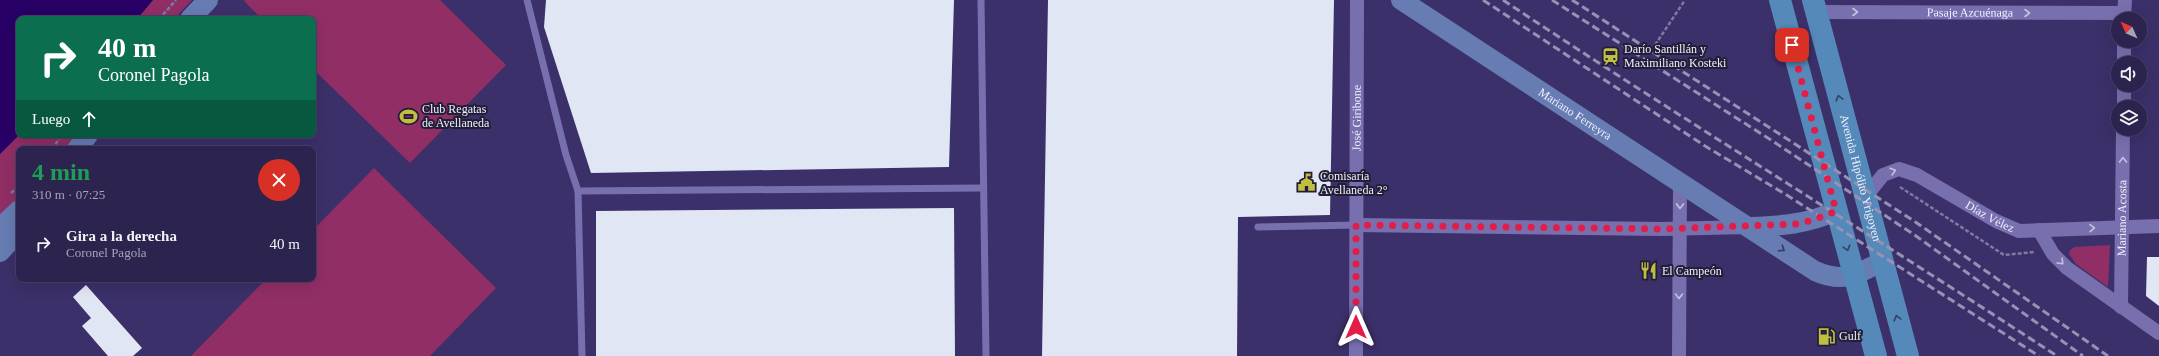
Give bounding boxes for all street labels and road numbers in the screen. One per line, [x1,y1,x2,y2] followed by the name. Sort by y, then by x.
[1927,5,2014,20] street label: Pasaje Azcuénaga
[1350,85,1364,151] street label: José Giribone
[1536,85,1615,143] street label: Mariano Ferreyra
[1837,113,1884,243] street label: Avenida Hipólito Yrigoyen
[2115,179,2129,256] street label: Mariano Acosta
[1963,198,2016,235] street label: Díaz Vélez

